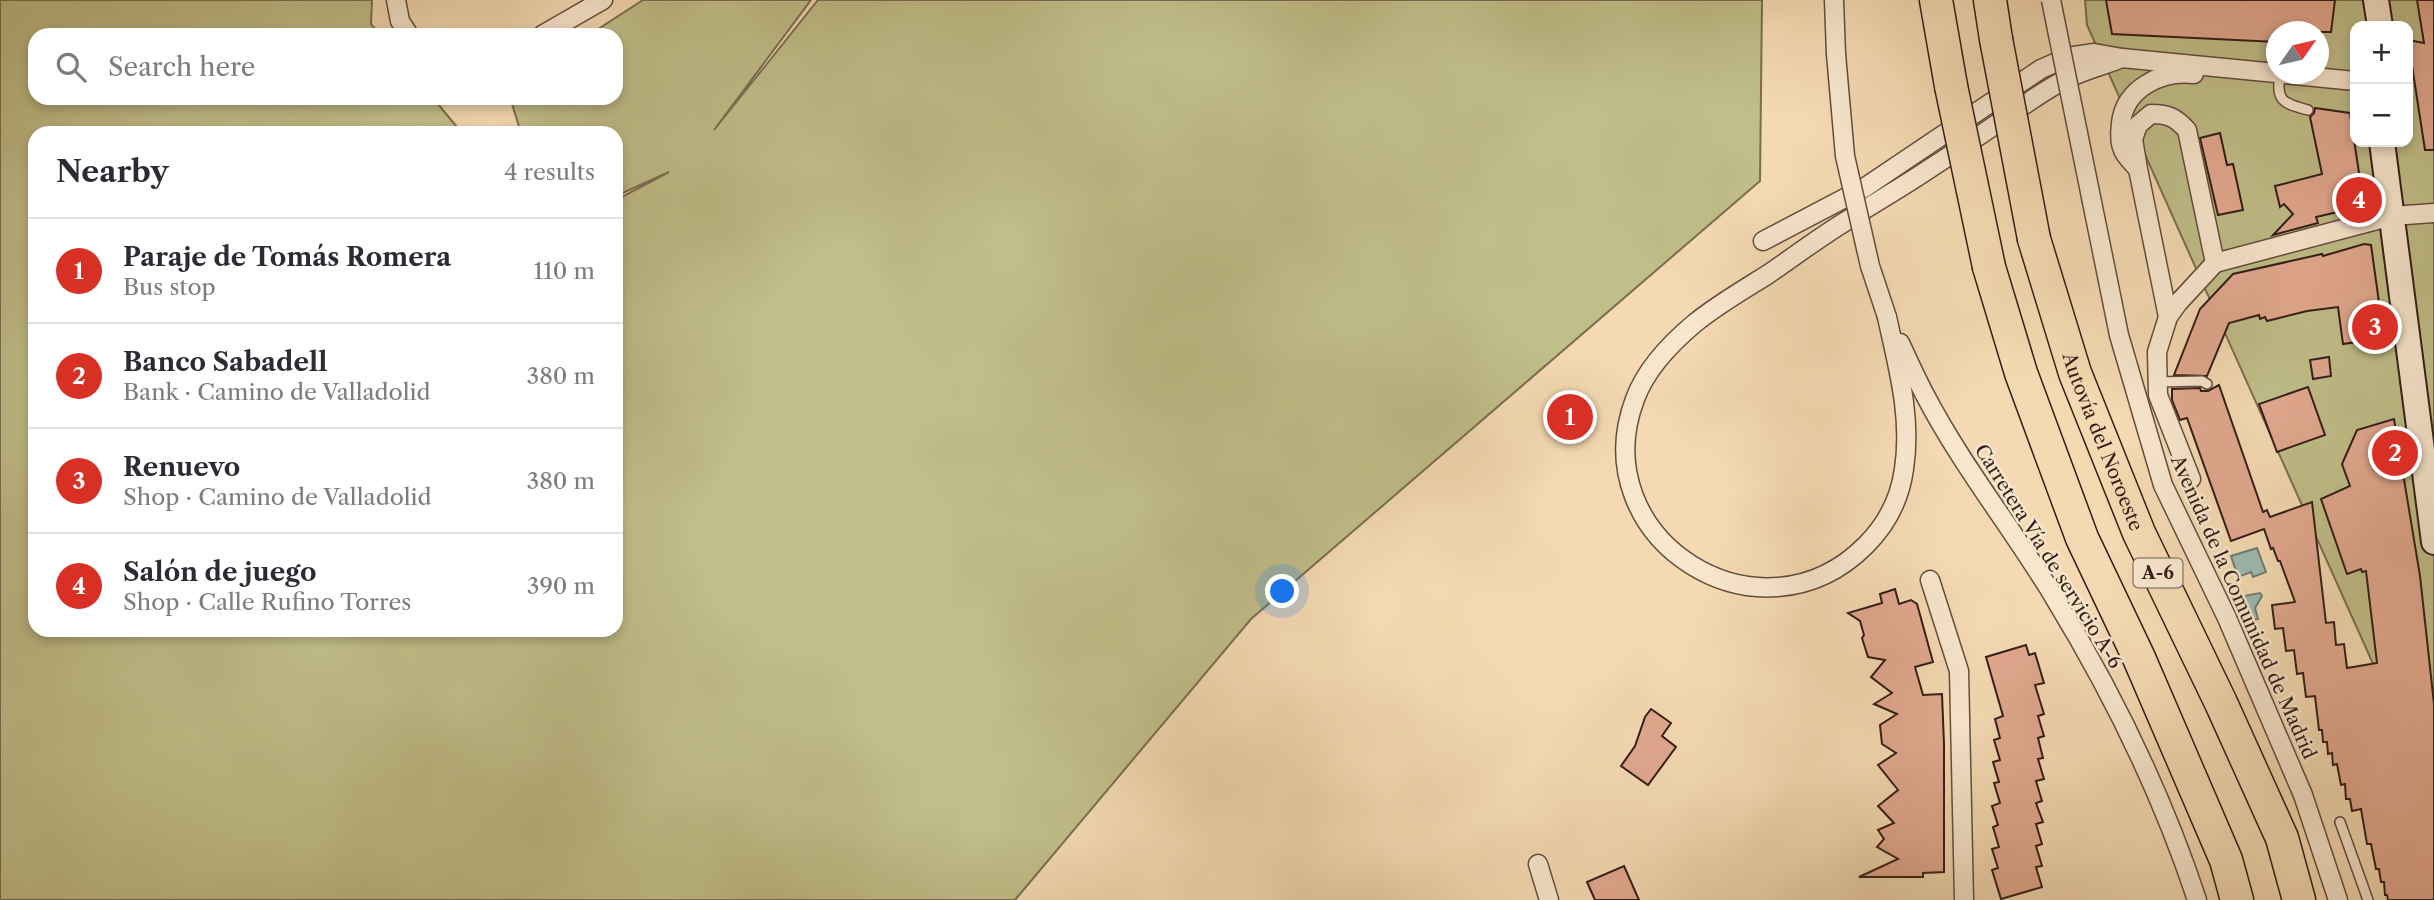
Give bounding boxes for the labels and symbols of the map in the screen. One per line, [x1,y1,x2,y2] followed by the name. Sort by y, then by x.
[2266,21,2329,84] north arrow
[2336,174,2382,226] pin: 4
[2352,301,2398,353] pin: 3
[2057,349,2148,534] street label: Autovía del Noroeste
[1547,391,1593,443] pin: 1
[2372,427,2418,479] pin: 2
[1970,440,2127,673] street label: Carretera Vía de servicio A-6
[2166,451,2321,763] street label: Avenida de la Comunidad de Madrid
[2134,558,2182,588] road number: A-6
[1265,574,1299,608] your location

